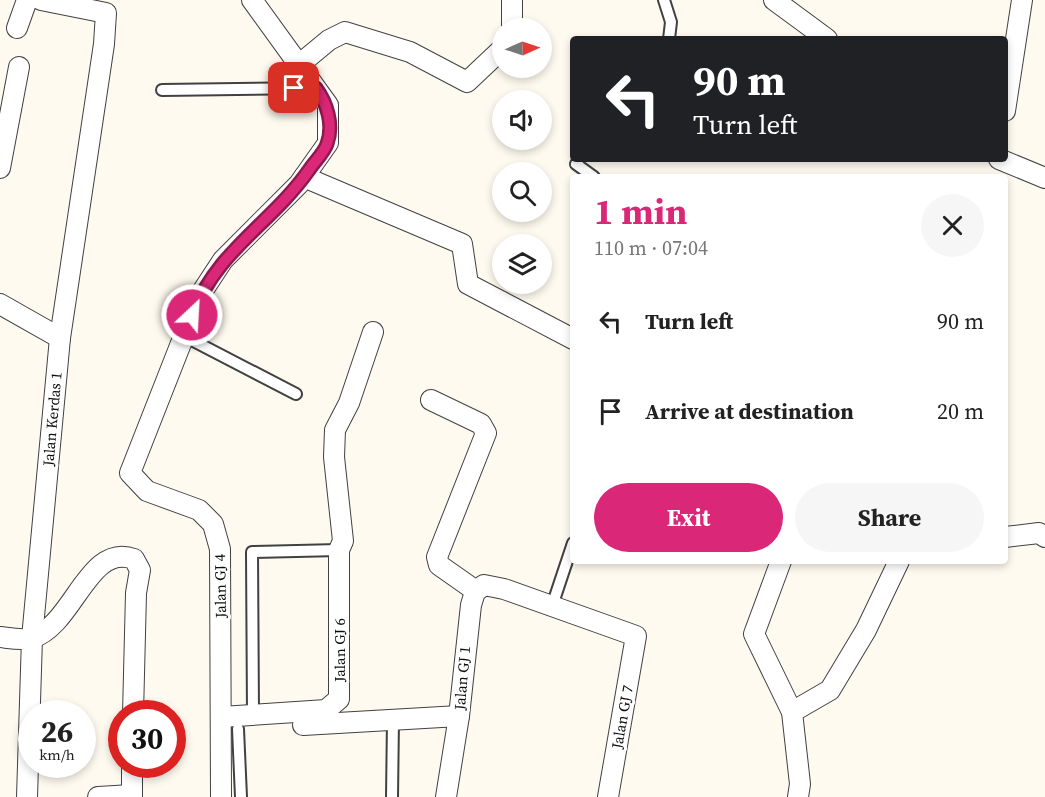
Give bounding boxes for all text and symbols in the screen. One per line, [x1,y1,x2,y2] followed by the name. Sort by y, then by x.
[492,18,552,78] north arrow
[492,18,552,294] map controls
[693,51,786,109] text: 90 m
[594,60,672,138] icon: left
[268,62,319,113] pin
[277,71,310,104] icon: arrive
[492,90,552,150] button: sound
[693,106,797,143] text: Turn left
[492,162,552,222] button: search
[594,187,687,236] text: 1 min
[921,194,984,257] button: close
[492,234,552,294] button: layers
[594,234,708,262] text: 110 m · 07:04
[160,283,224,347] position arrow
[594,305,627,338] icon: left
[645,306,733,336] text: Turn left
[937,306,984,336] text: 90 m
[37,371,67,468] street label: Jalan Kerdas 1
[594,395,627,428] icon: arrive
[645,396,854,426] text: Arrive at destination
[937,396,984,426] text: 20 m
[594,483,783,552] button: Exit
[795,483,984,552] button: Share
[209,553,231,619] street label: Jalan GJ 4
[329,618,350,683] street label: Jalan GJ 6
[449,645,475,712] street label: Jalan GJ 1
[606,684,638,751] street label: Jalan GJ 7
[108,700,186,778] speed limit sign: 30
[41,711,73,752] text: 26
[39,744,75,765] text: km/h

